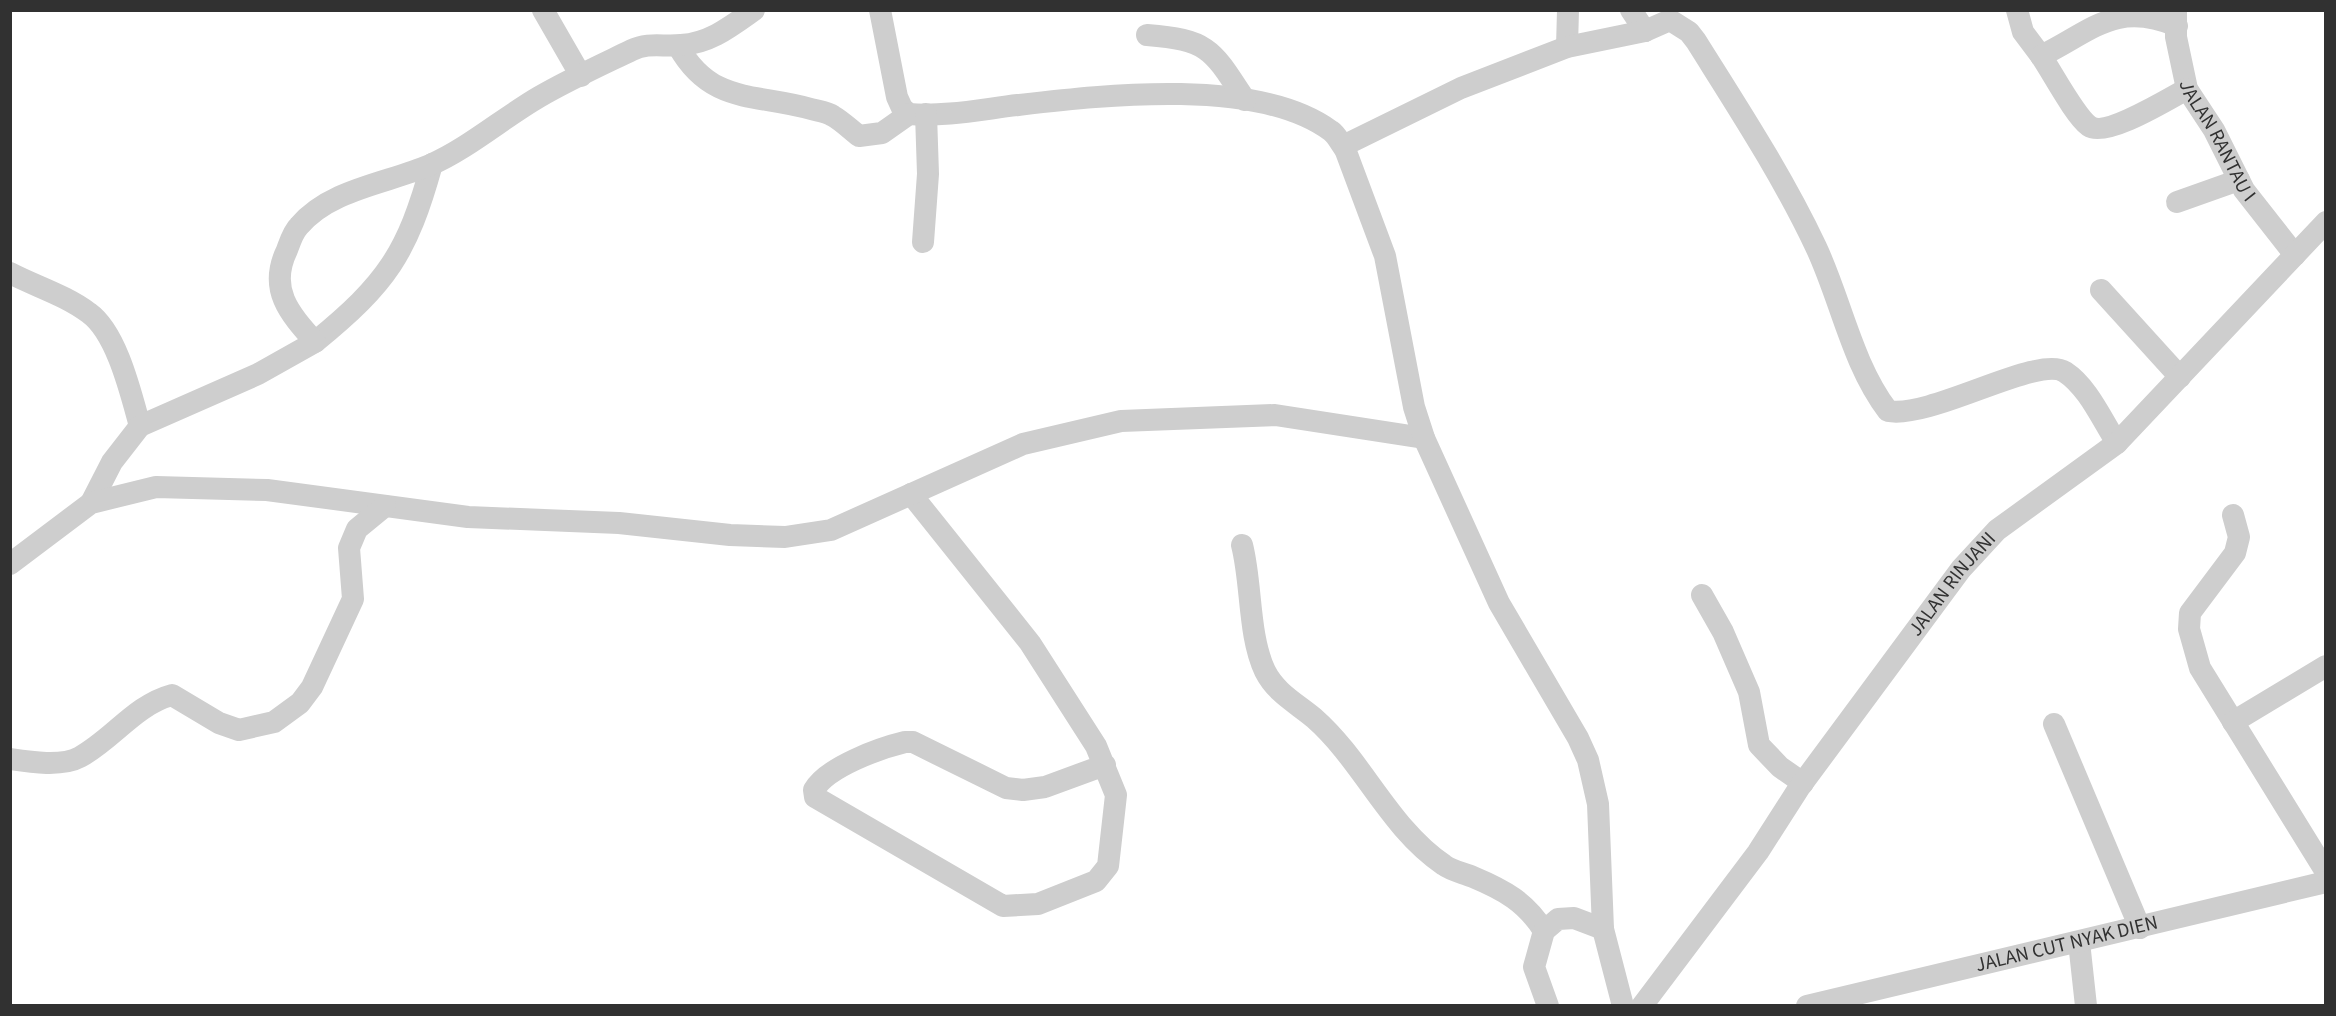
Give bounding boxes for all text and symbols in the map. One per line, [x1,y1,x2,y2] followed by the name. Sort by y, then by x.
[2172,78,2262,208] street label: JALAN RANTAU I
[1902,526,2002,642] street label: JALAN RINJANI
[1973,909,2161,979] street label: JALAN CUT NYAK DIEN

